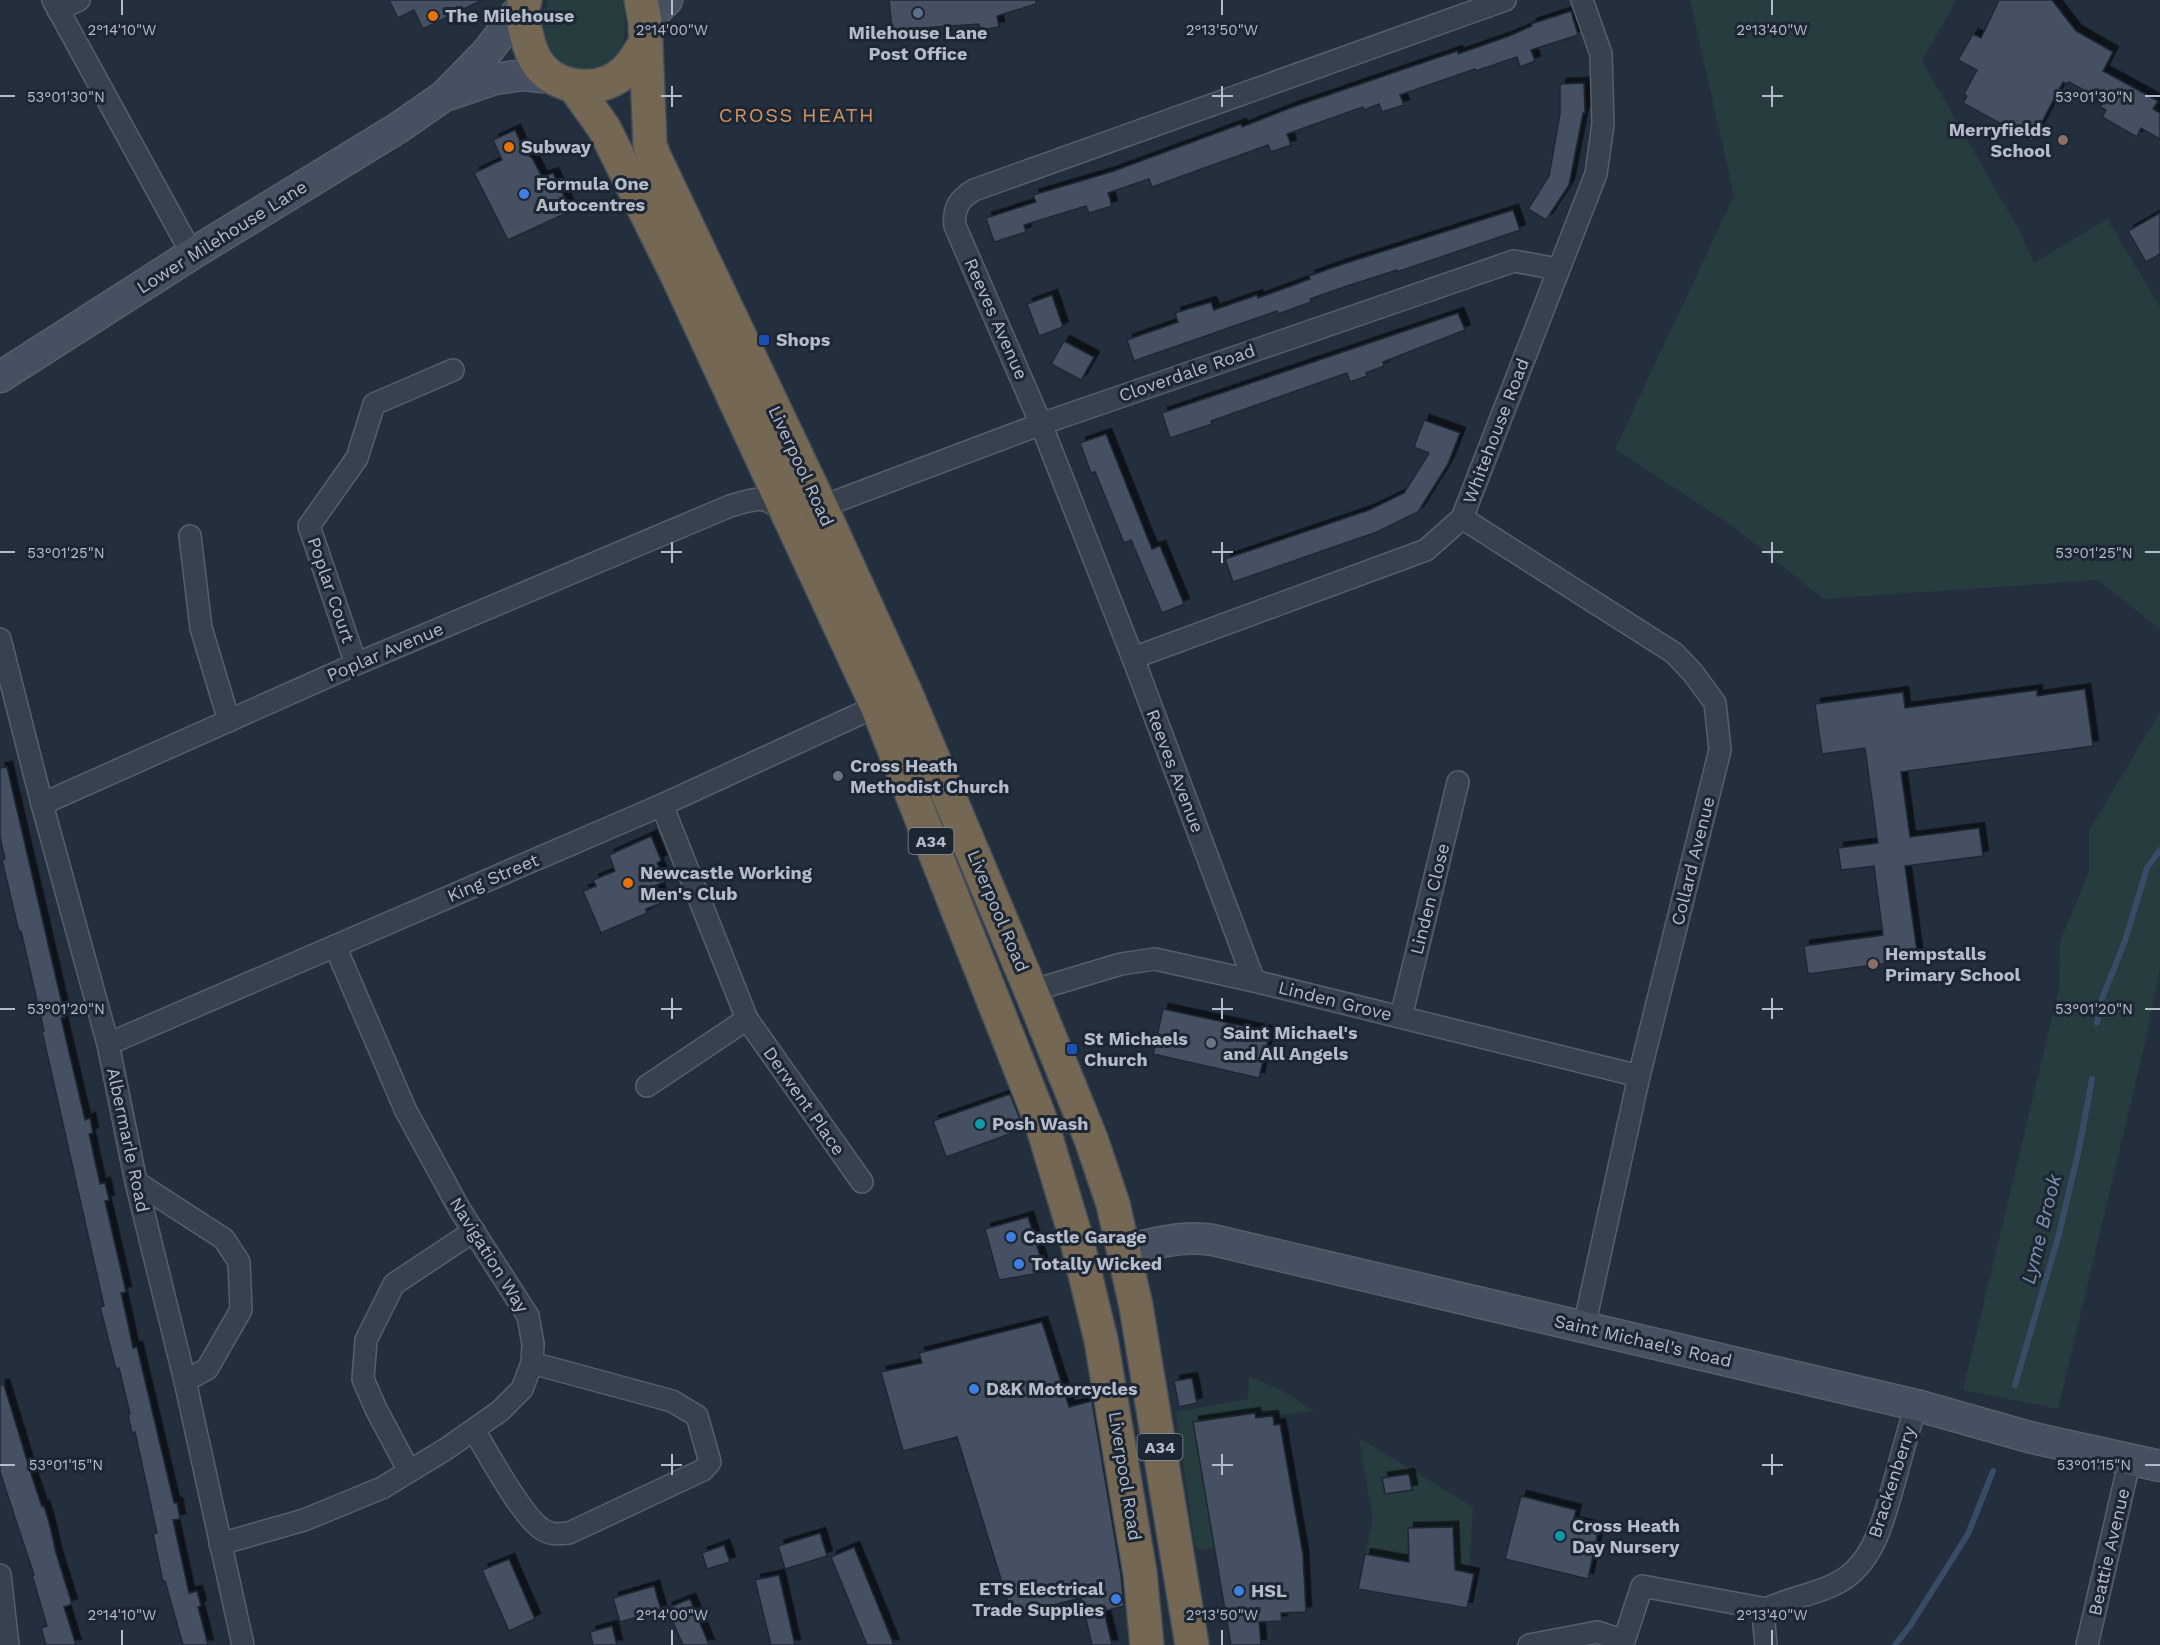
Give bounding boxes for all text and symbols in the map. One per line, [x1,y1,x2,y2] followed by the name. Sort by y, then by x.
[445,5,574,26] place label: The Milehouse
[911,6,925,20] marker: Milehouse Lane Post Office
[426,9,440,23] marker: The Milehouse
[87,21,157,39] text: 2°14'10"W
[636,21,708,39] text: 2°14'00"W
[1186,21,1258,39] text: 2°13'50"W
[1736,21,1808,39] text: 2°13'40"W
[849,22,987,64] place label: Milehouse Lane Post Office
[27,88,105,106] text: 53°01'30"N
[2055,88,2133,106] text: 53°01'30"N
[719,103,875,127] district label: CROSS HEATH
[1949,119,2051,161] place label: Merryfields School
[2056,133,2070,147] marker: Merryfields School
[521,136,592,157] place label: Subway
[502,140,516,154] marker: Subway
[536,173,649,215] place label: Formula One Autocentres
[133,176,311,298] street label: Lower Milehouse Lane
[517,187,531,201] marker: Formula One Autocentres
[960,255,1033,383] street label: Reeves Avenue
[776,329,831,350] place label: Shops
[757,333,771,347] marker: Shops
[1116,339,1258,406] street label: Cloverdale Road
[1458,355,1533,507] street label: Whitehouse Road
[764,402,839,529] street label: Liverpool Road
[304,534,359,646] street label: Poplar Court
[27,544,105,562] text: 53°01'25"N
[2055,544,2133,562] text: 53°01'25"N
[323,618,446,686] street label: Poplar Avenue
[1142,706,1209,835] street label: Reeves Avenue
[850,755,1009,797] place label: Cross Heath Methodist Church
[831,769,845,783] marker: Cross Heath Methodist Church
[1666,794,1719,927] street label: Collard Avenue
[908,828,954,854] road number: A34
[1406,841,1454,957] street label: Linden Close
[963,847,1034,975] street label: Liverpool Road
[444,849,542,906] street label: King Street
[640,862,813,904] place label: Newcastle Working Men's Club
[621,876,635,890] marker: Newcastle Working Men's Club
[1885,943,2021,985] place label: Hempstalls Primary School
[1866,957,1880,971] marker: Hempstalls Primary School
[1276,976,1394,1025] street label: Linden Grove
[27,1000,105,1018] text: 53°01'20"N
[2055,1000,2133,1018] text: 53°01'20"N
[1223,1022,1358,1064] place label: Saint Michael's and All Angels
[1084,1028,1188,1070] place label: St Michaels Church
[1204,1036,1218,1050] marker: Saint Michael's and All Angels
[759,1042,850,1159] street label: Derwent Place
[1065,1042,1079,1056] marker: St Michaels Church
[103,1066,154,1214] street label: Albermarle Road
[992,1113,1089,1134] place label: Posh Wash
[973,1117,987,1131] marker: Posh Wash
[2016,1171,2067,1286] water label: Lyme Brook
[446,1193,534,1317] street label: Navigation Way
[1023,1226,1147,1247] place label: Castle Garage
[1004,1230,1018,1244] marker: Castle Garage
[1031,1253,1162,1274] place label: Totally Wicked
[1012,1257,1026,1271] marker: Totally Wicked
[1552,1310,1734,1371] street label: Saint Michael's Road
[986,1378,1138,1399] place label: D&K Motorcycles
[967,1382,981,1396] marker: D&K Motorcycles
[1105,1410,1146,1542] street label: Liverpool Road
[1864,1423,1920,1540] street label: Brackenberry
[1138,1434,1182,1460] road number: A34
[29,1456,103,1474] text: 53°01'15"N
[2057,1456,2131,1474] text: 53°01'15"N
[2084,1486,2133,1618] street label: Beattie Avenue
[1572,1515,1680,1557] place label: Cross Heath Day Nursery
[1553,1529,1567,1543] marker: Cross Heath Day Nursery
[972,1578,1104,1620] place label: ETS Electrical Trade Supplies
[1251,1580,1287,1601] place label: HSL
[1232,1584,1246,1598] marker: HSL
[1109,1592,1123,1606] marker: ETS Electrical Trade Supplies
[87,1606,157,1624] text: 2°14'10"W
[636,1606,708,1624] text: 2°14'00"W
[1186,1606,1258,1624] text: 2°13'50"W
[1736,1606,1808,1624] text: 2°13'40"W

